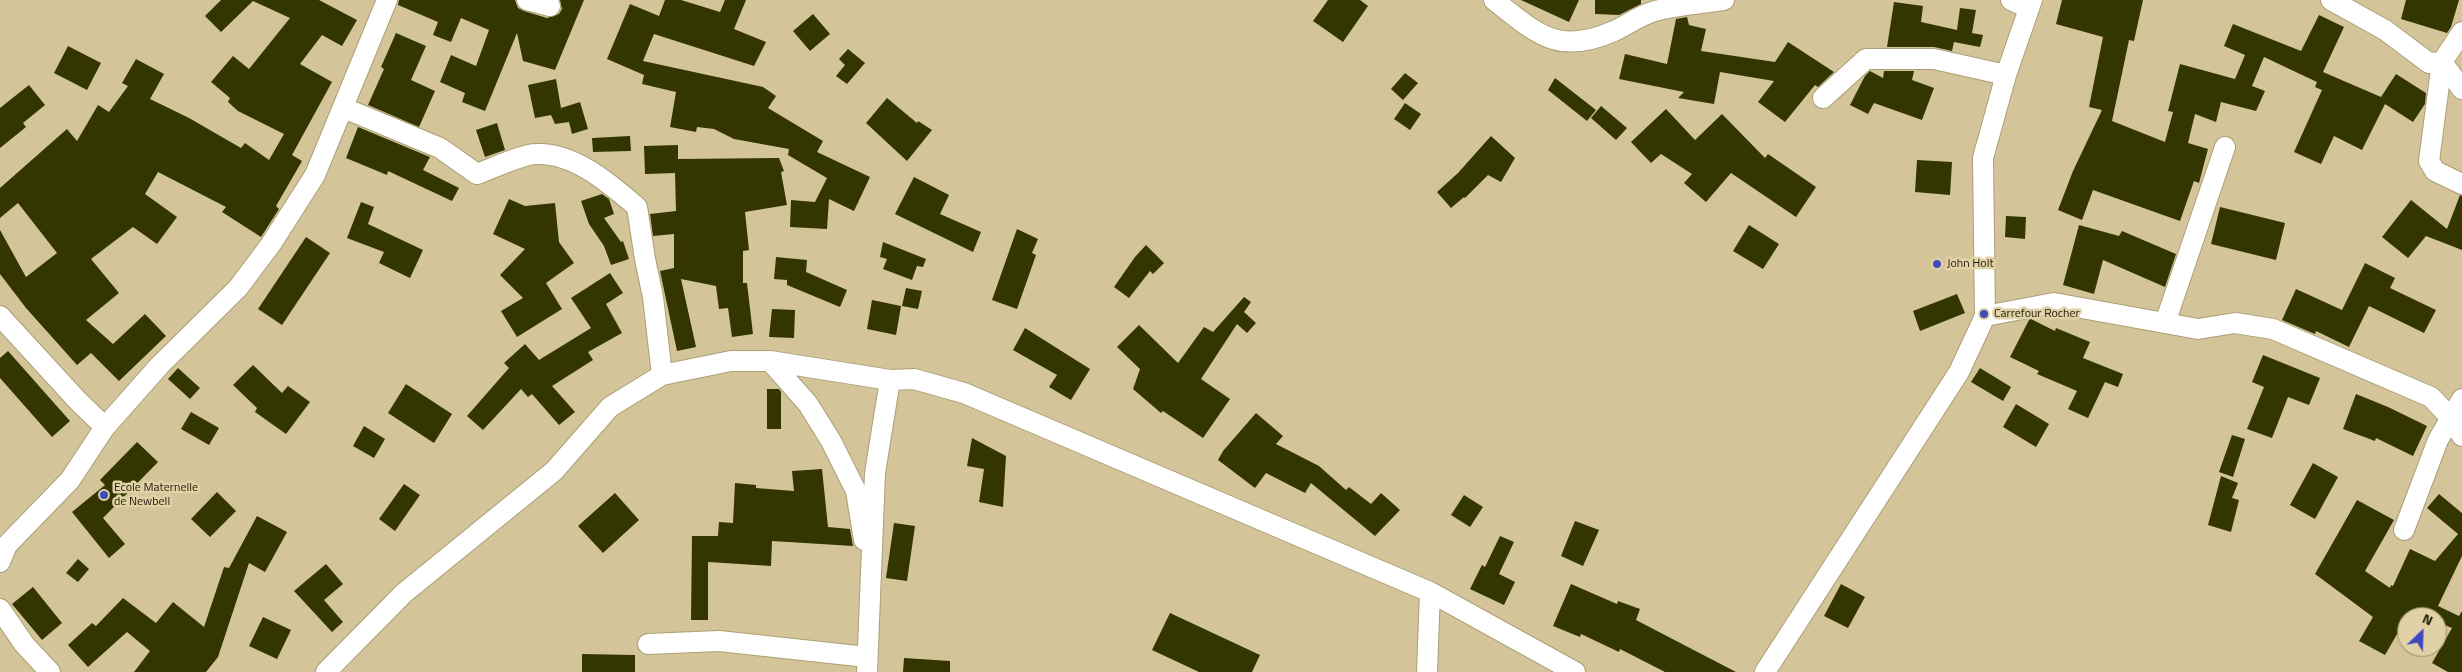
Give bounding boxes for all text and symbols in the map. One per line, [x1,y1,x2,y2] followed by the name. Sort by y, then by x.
[1947,257,1994,271] place label: John Holt
[1931,258,1943,270] marker: John Holt
[1994,307,2080,321] place label: Carrefour Rocher
[1978,308,1990,320] marker: Carrefour Rocher
[114,481,198,509] place label: Ecole Maternelle de Newbell
[98,489,110,501] marker: Ecole Maternelle de Newbell
[2397,607,2447,657] north arrow
[2419,607,2437,630] text: N

